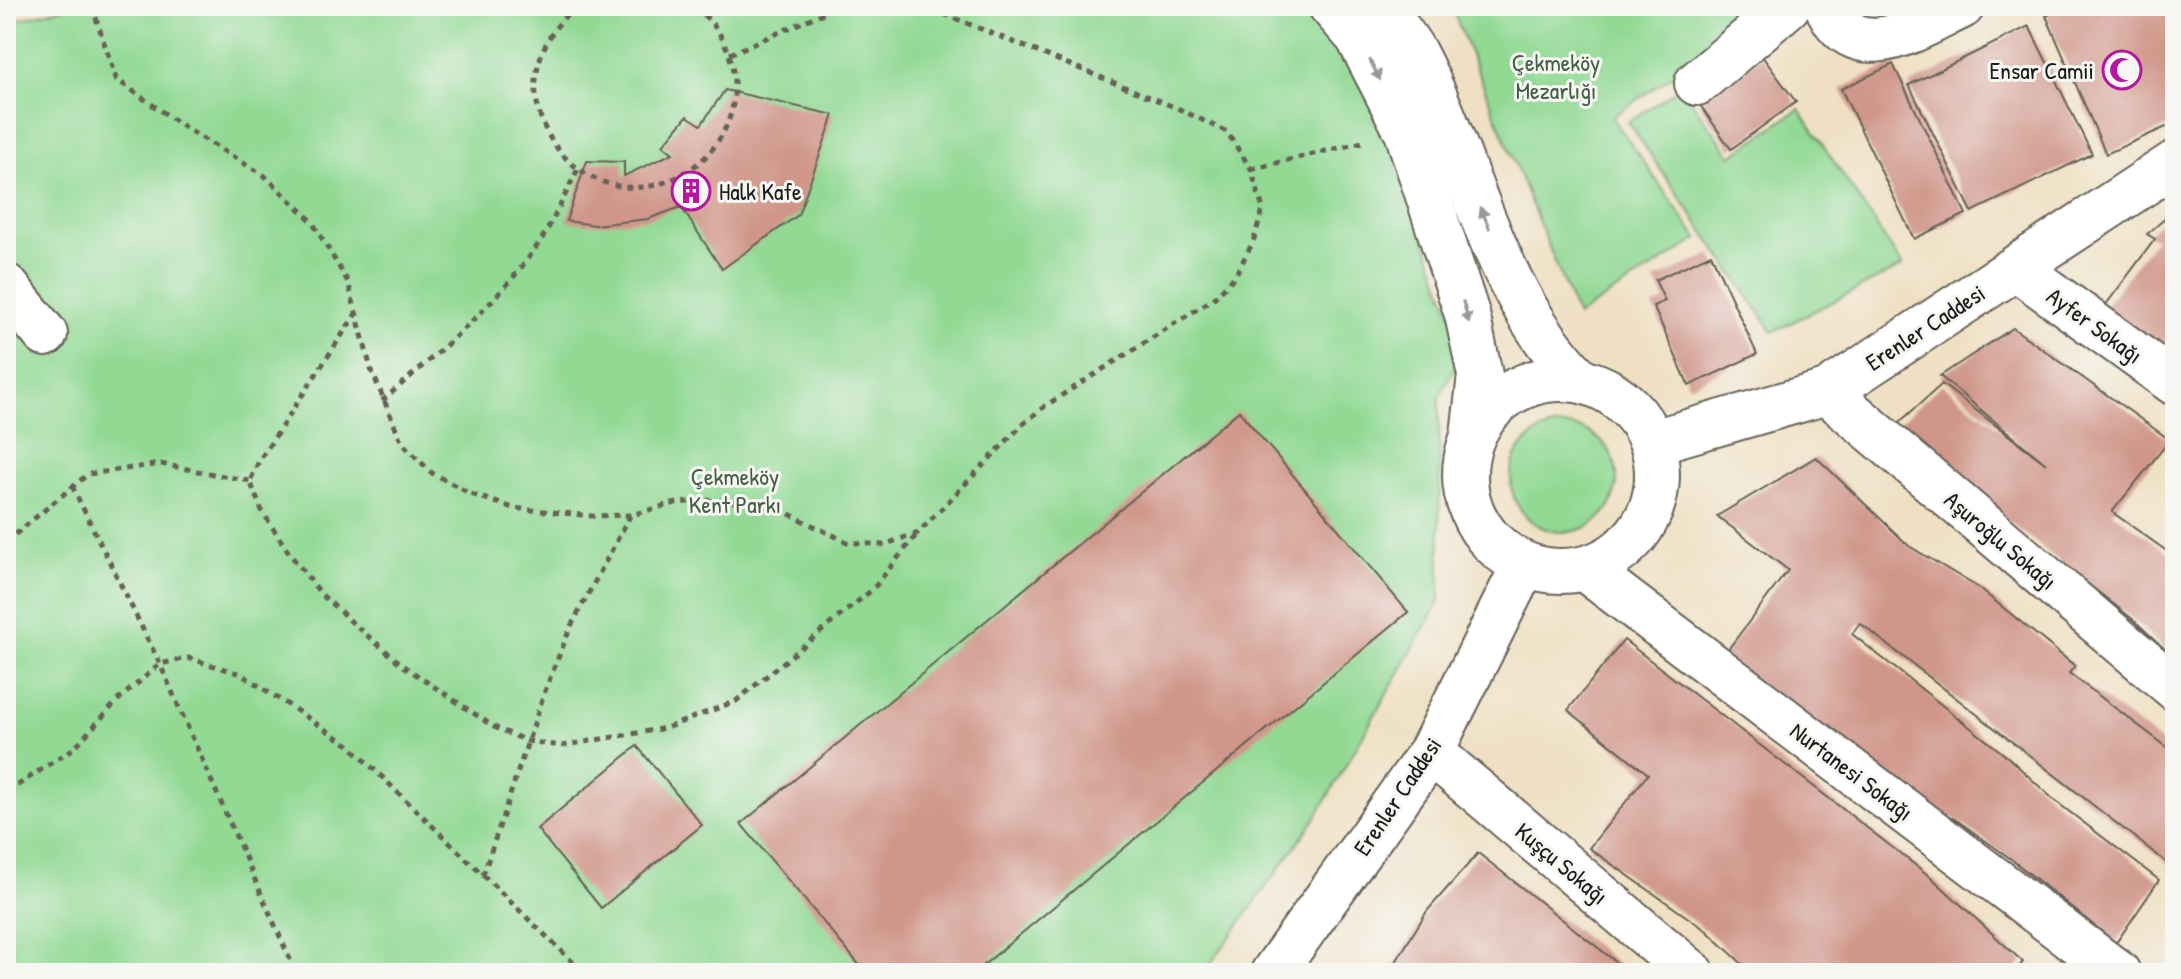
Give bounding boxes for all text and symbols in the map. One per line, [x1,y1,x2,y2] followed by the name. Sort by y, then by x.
[1512,46,1600,106] park label: Çekmeköy Mezarlığı
[2101,49,2143,91] mosque icon: Ensar Camii
[1990,54,2094,86] place label: Ensar Camii
[1368,58,1381,81] one-way arrow
[670,170,712,212] building icon: Halk Kafe
[719,175,802,207] place label: Halk Kafe
[1479,206,1492,230] one-way arrow
[1859,276,1991,378] street label: Erenler Caddesi
[2041,279,2149,371] street label: Ayfer Sokağı
[1460,300,1472,325] one-way arrow
[689,460,781,520] park label: Çekmeköy Kent Parkı
[1938,483,2064,597] street label: Aşuroğlu Sokağı
[1784,714,1920,828] street label: Nurtanesi Sokağı
[1346,731,1448,861] street label: Erenler Caddesi
[1509,815,1615,911] street label: Kuşçu Sokağı

